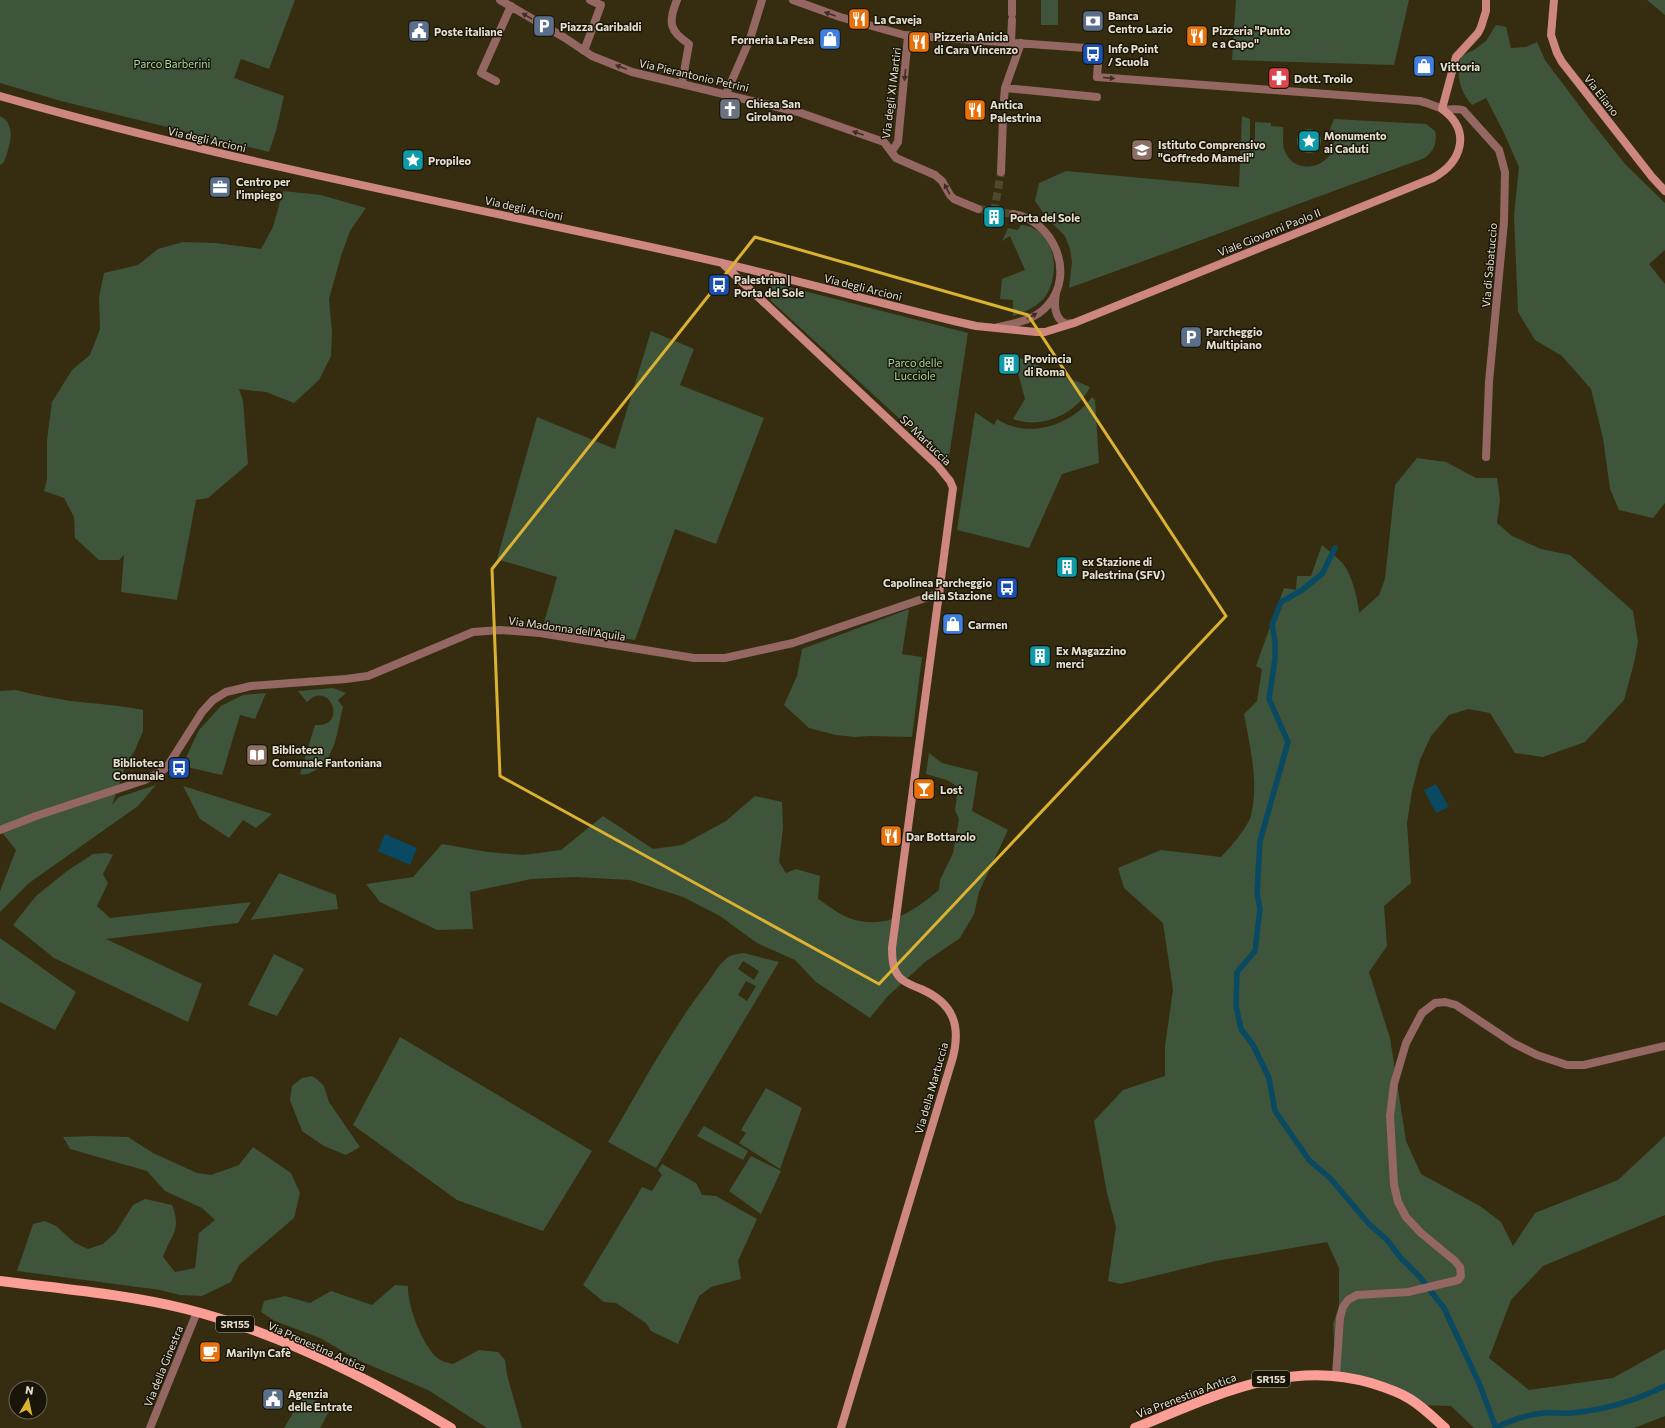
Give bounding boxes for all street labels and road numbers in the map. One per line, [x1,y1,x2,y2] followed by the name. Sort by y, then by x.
[879,46,903,139] street label: Via degli XI Martiri
[638,56,750,94] street label: Via Pierantonio Petrini
[1582,72,1622,119] street label: Via Eliano
[167,124,248,154] street label: Via degli Arcioni
[484,193,565,223] street label: Via degli Arcioni
[1216,205,1322,259] street label: Viale Giovanni Paolo II
[1479,222,1499,308] street label: Via di Sabatuccio
[823,271,903,303] street label: Via degli Arcioni
[898,412,954,468] street label: SP Martuccia
[507,613,627,643] street label: Via Madonna dell'Aquila
[912,1041,950,1135] street label: Via della Martuccia
[216,1316,254,1332] road number: SR155
[266,1318,368,1374] street label: Via Prenestina Antica
[141,1324,185,1408] street label: Via della Ginestra
[1134,1370,1238,1420] street label: Via Prenestina Antica
[1252,1371,1290,1387] road number: SR155

